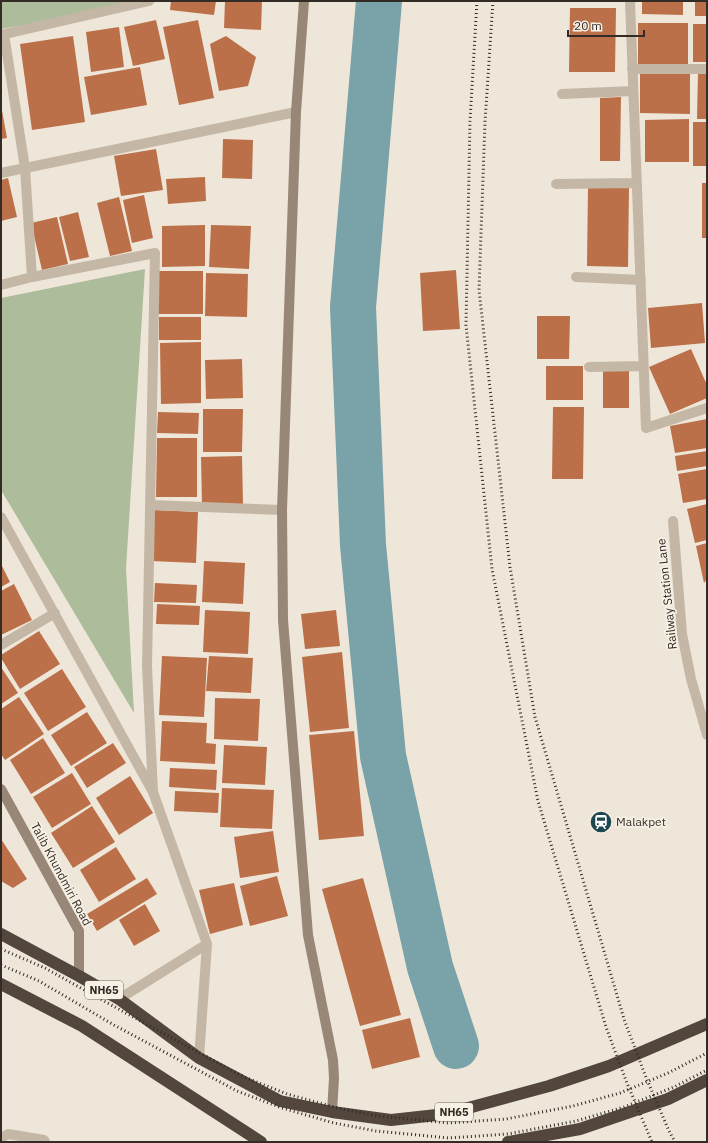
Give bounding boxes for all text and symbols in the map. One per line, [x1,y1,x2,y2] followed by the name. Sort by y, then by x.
[568,12,644,38] scale bar
[574,18,602,33] text: 20 m
[653,537,680,650] street label: Railway Station Lane
[588,809,614,835] station icon: Malakpet
[616,814,666,829] place label: Malakpet
[28,820,95,928] street label: Talib Khundmiri Road
[85,981,123,999] road number: NH65
[435,1103,473,1121] road number: NH65

